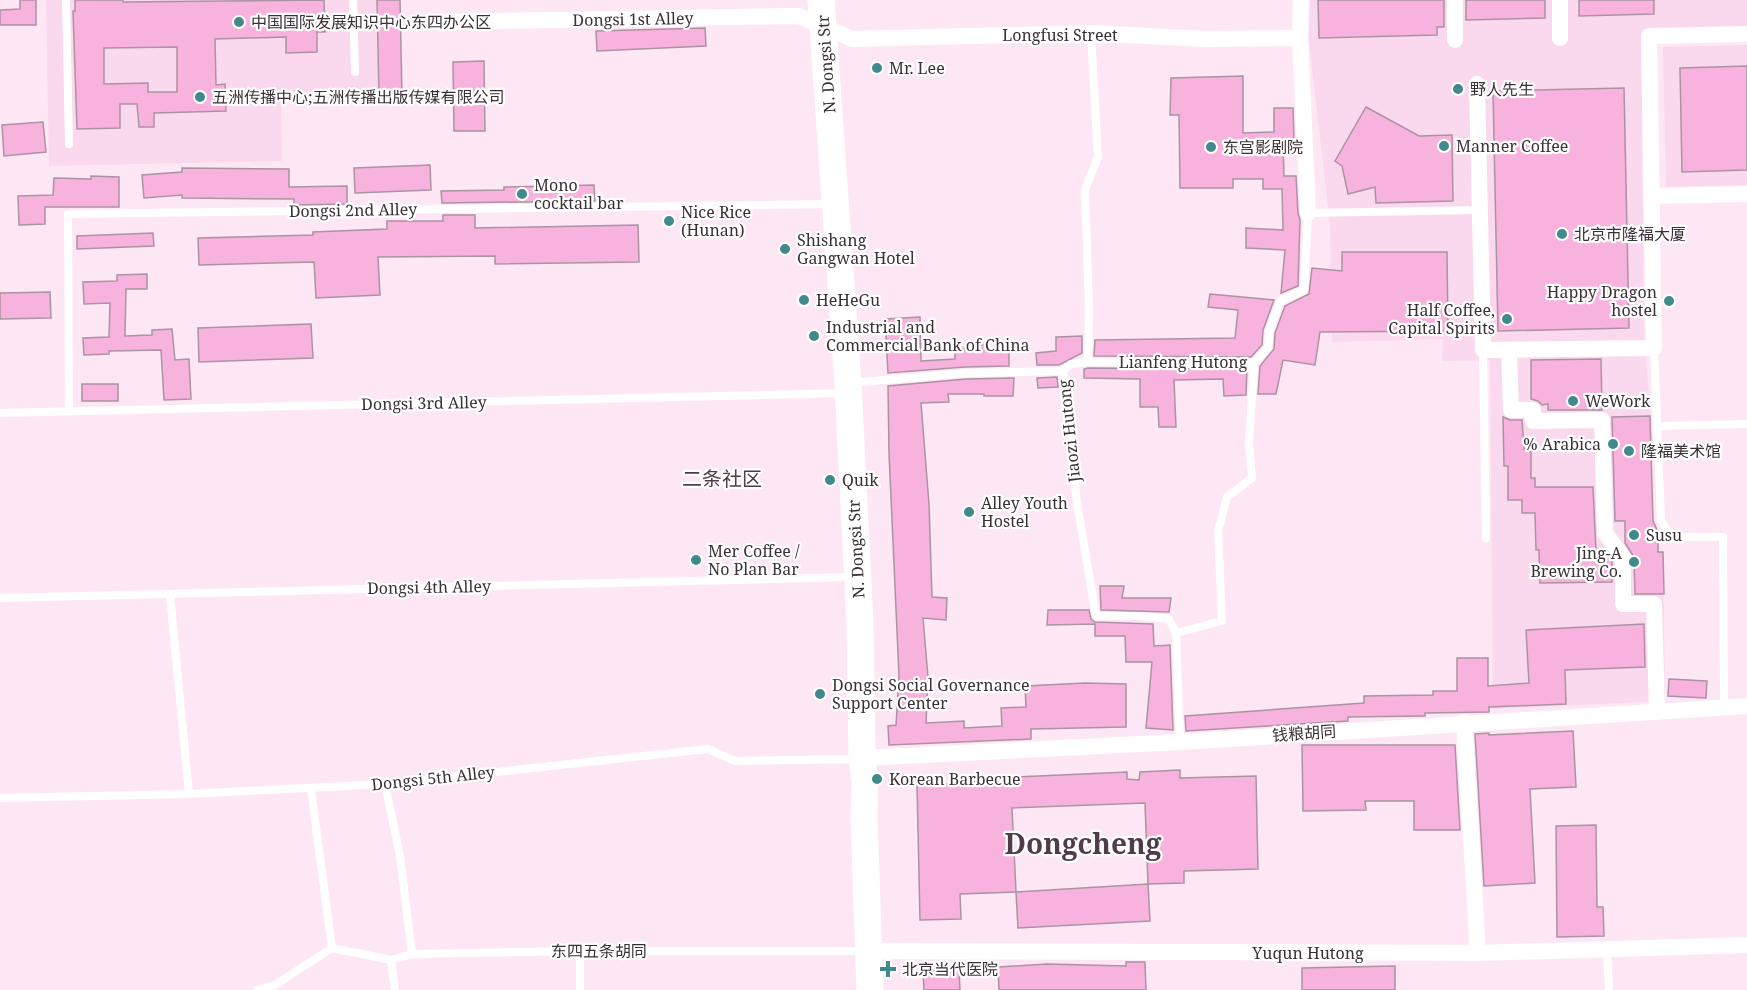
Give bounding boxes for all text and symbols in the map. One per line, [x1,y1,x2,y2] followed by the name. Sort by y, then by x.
[572,7,695,31] street label: Dongsi 1st Alley
[251,11,491,33] place label: 中国国际发展知识中心东四办公区
[812,14,840,114] street label: N. Dongsi Str
[232,15,246,29] marker: 中国国际发展知识中心东四办公区
[1002,24,1118,46] street label: Longfusi Street
[889,57,945,79] place label: Mr. Lee
[870,61,884,75] marker: Mr. Lee
[1470,78,1534,100] place label: 野人先生
[1451,82,1465,96] marker: 野人先生
[212,86,505,108] place label: 五洲传播中心;五洲传播出版传媒有限公司
[193,90,207,104] marker: 五洲传播中心;五洲传播出版传媒有限公司
[1456,135,1568,157] place label: Manner Coffee
[1223,136,1303,158] place label: 东宫影剧院
[1437,139,1451,153] marker: Manner Coffee
[1204,140,1218,154] marker: 东宫影剧院
[534,174,624,214] place label: Mono cocktail bar
[515,187,529,201] marker: Mono cocktail bar
[289,198,418,222] street label: Dongsi 2nd Alley
[681,201,751,241] place label: Nice Rice (Hunan)
[662,214,676,228] marker: Nice Rice (Hunan)
[1574,223,1686,245] place label: 北京市隆福大厦
[1555,227,1569,241] marker: 北京市隆福大厦
[797,229,915,269] place label: Shishang Gangwan Hotel
[778,242,792,256] marker: Shishang Gangwan Hotel
[1547,281,1657,321] place label: Happy Dragon hostel
[816,289,880,311] place label: HeHeGu
[797,293,811,307] marker: HeHeGu
[1662,294,1676,308] marker: Happy Dragon hostel
[1388,299,1495,339] place label: Half Coffee, Capital Spirits
[1500,312,1514,326] marker: Half Coffee, Capital Spirits
[826,316,1030,356] place label: Industrial and Commercial Bank of China
[807,329,821,343] marker: Industrial and Commercial Bank of China
[1119,351,1248,373] street label: Lianfeng Hutong
[1053,378,1085,484] street label: Jiaozi Hutong
[1585,390,1651,412] place label: WeWork
[361,391,488,415] street label: Dongsi 3rd Alley
[1566,394,1580,408] marker: WeWork
[1523,433,1601,455] place label: % Arabica
[1606,437,1620,451] marker: % Arabica
[1641,440,1721,462] place label: 隆福美术馆
[1622,444,1636,458] marker: 隆福美术馆
[682,465,762,492] district label: 二条社区
[842,469,879,491] place label: Quik
[823,473,837,487] marker: Quik
[981,492,1068,532] place label: Alley Youth Hostel
[842,499,870,599] street label: N. Dongsi Str
[962,505,976,519] marker: Alley Youth Hostel
[1646,524,1682,546] place label: Susu
[1627,528,1641,542] marker: Susu
[708,540,800,580] place label: Mer Coffee / No Plan Bar
[1530,542,1623,582] place label: Jing-A Brewing Co.
[689,553,703,567] marker: Mer Coffee / No Plan Bar
[1627,555,1641,569] marker: Jing-A Brewing Co.
[367,575,492,599] street label: Dongsi 4th Alley
[832,674,1029,714] place label: Dongsi Social Governance Support Center
[813,687,827,701] marker: Dongsi Social Governance Support Center
[1271,720,1337,746] street label: 钱粮胡同
[370,760,497,795] street label: Dongsi 5th Alley
[889,768,1021,790] place label: Korean Barbecue
[870,772,884,786] marker: Korean Barbecue
[1005,824,1162,862] district label: Dongcheng
[551,940,647,962] street label: 东四五条胡同
[1251,942,1364,964] street label: Yuqun Hutong
[902,958,998,980] place label: 北京当代医院
[879,960,897,978] marker: 北京当代医院

